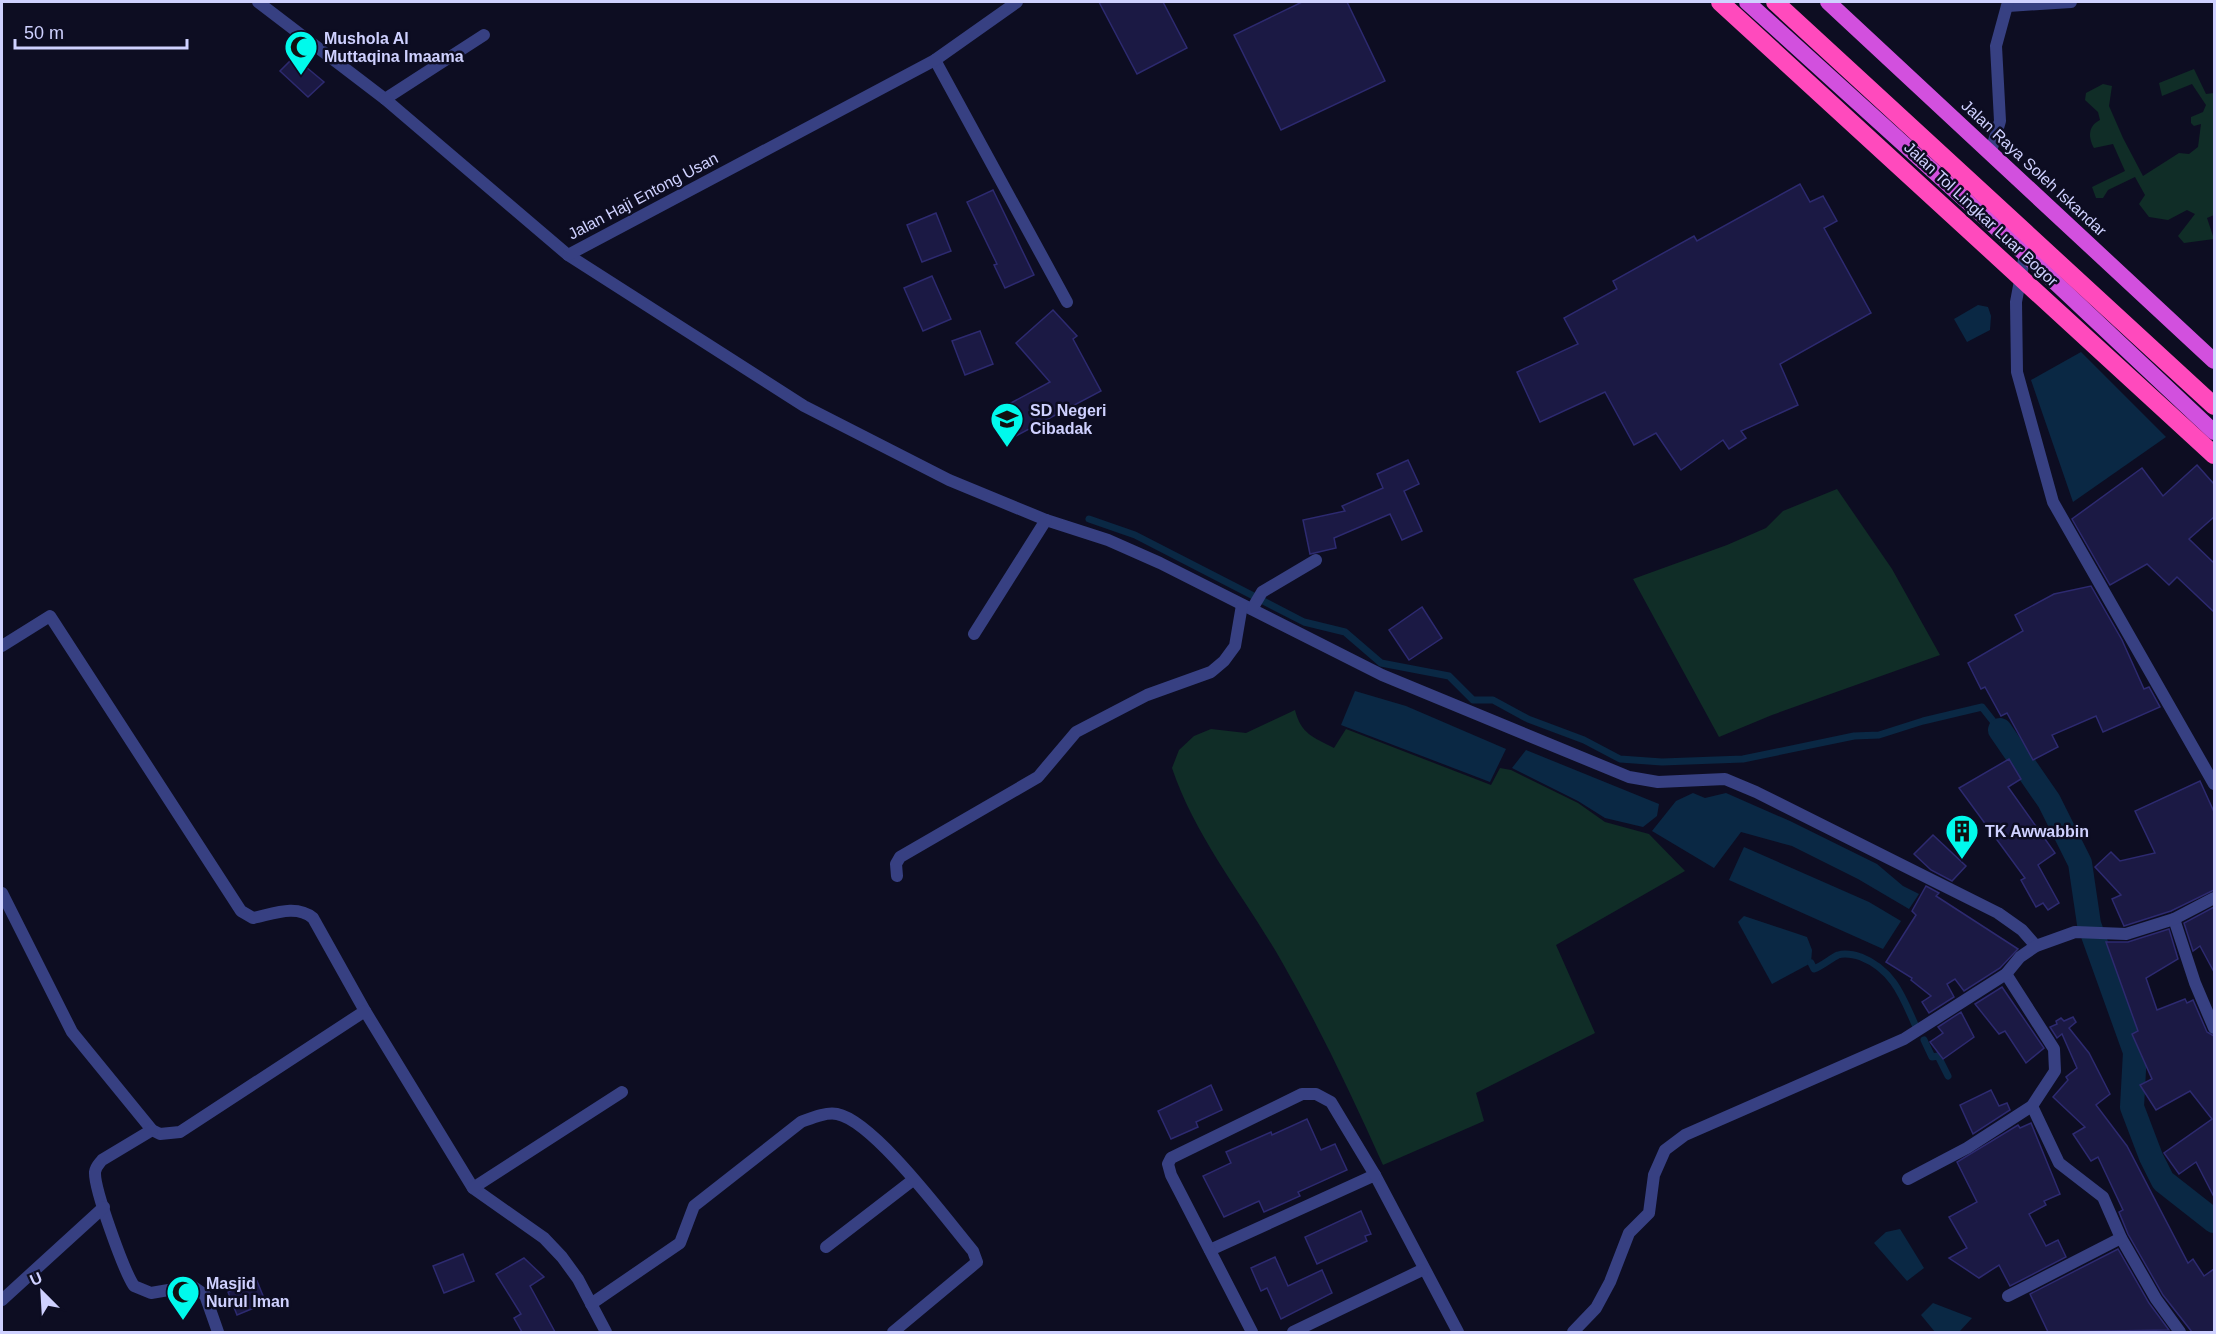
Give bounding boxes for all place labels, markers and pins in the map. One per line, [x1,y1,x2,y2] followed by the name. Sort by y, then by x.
[283,29,319,76] mosque icon: Mushola Al Muttaqina Imaama
[324,30,464,65] place label: Mushola Al Muttaqina Imaama
[989,401,1025,448] school or university icon: SD Negeri Cibadak
[1030,402,1106,437] place label: SD Negeri Cibadak
[1944,813,1980,860] building icon: TK Awwabbin
[1985,823,2089,840] place label: TK Awwabbin
[165,1274,201,1321] mosque icon: Masjid Nurul Iman
[206,1275,290,1310] place label: Masjid Nurul Iman

